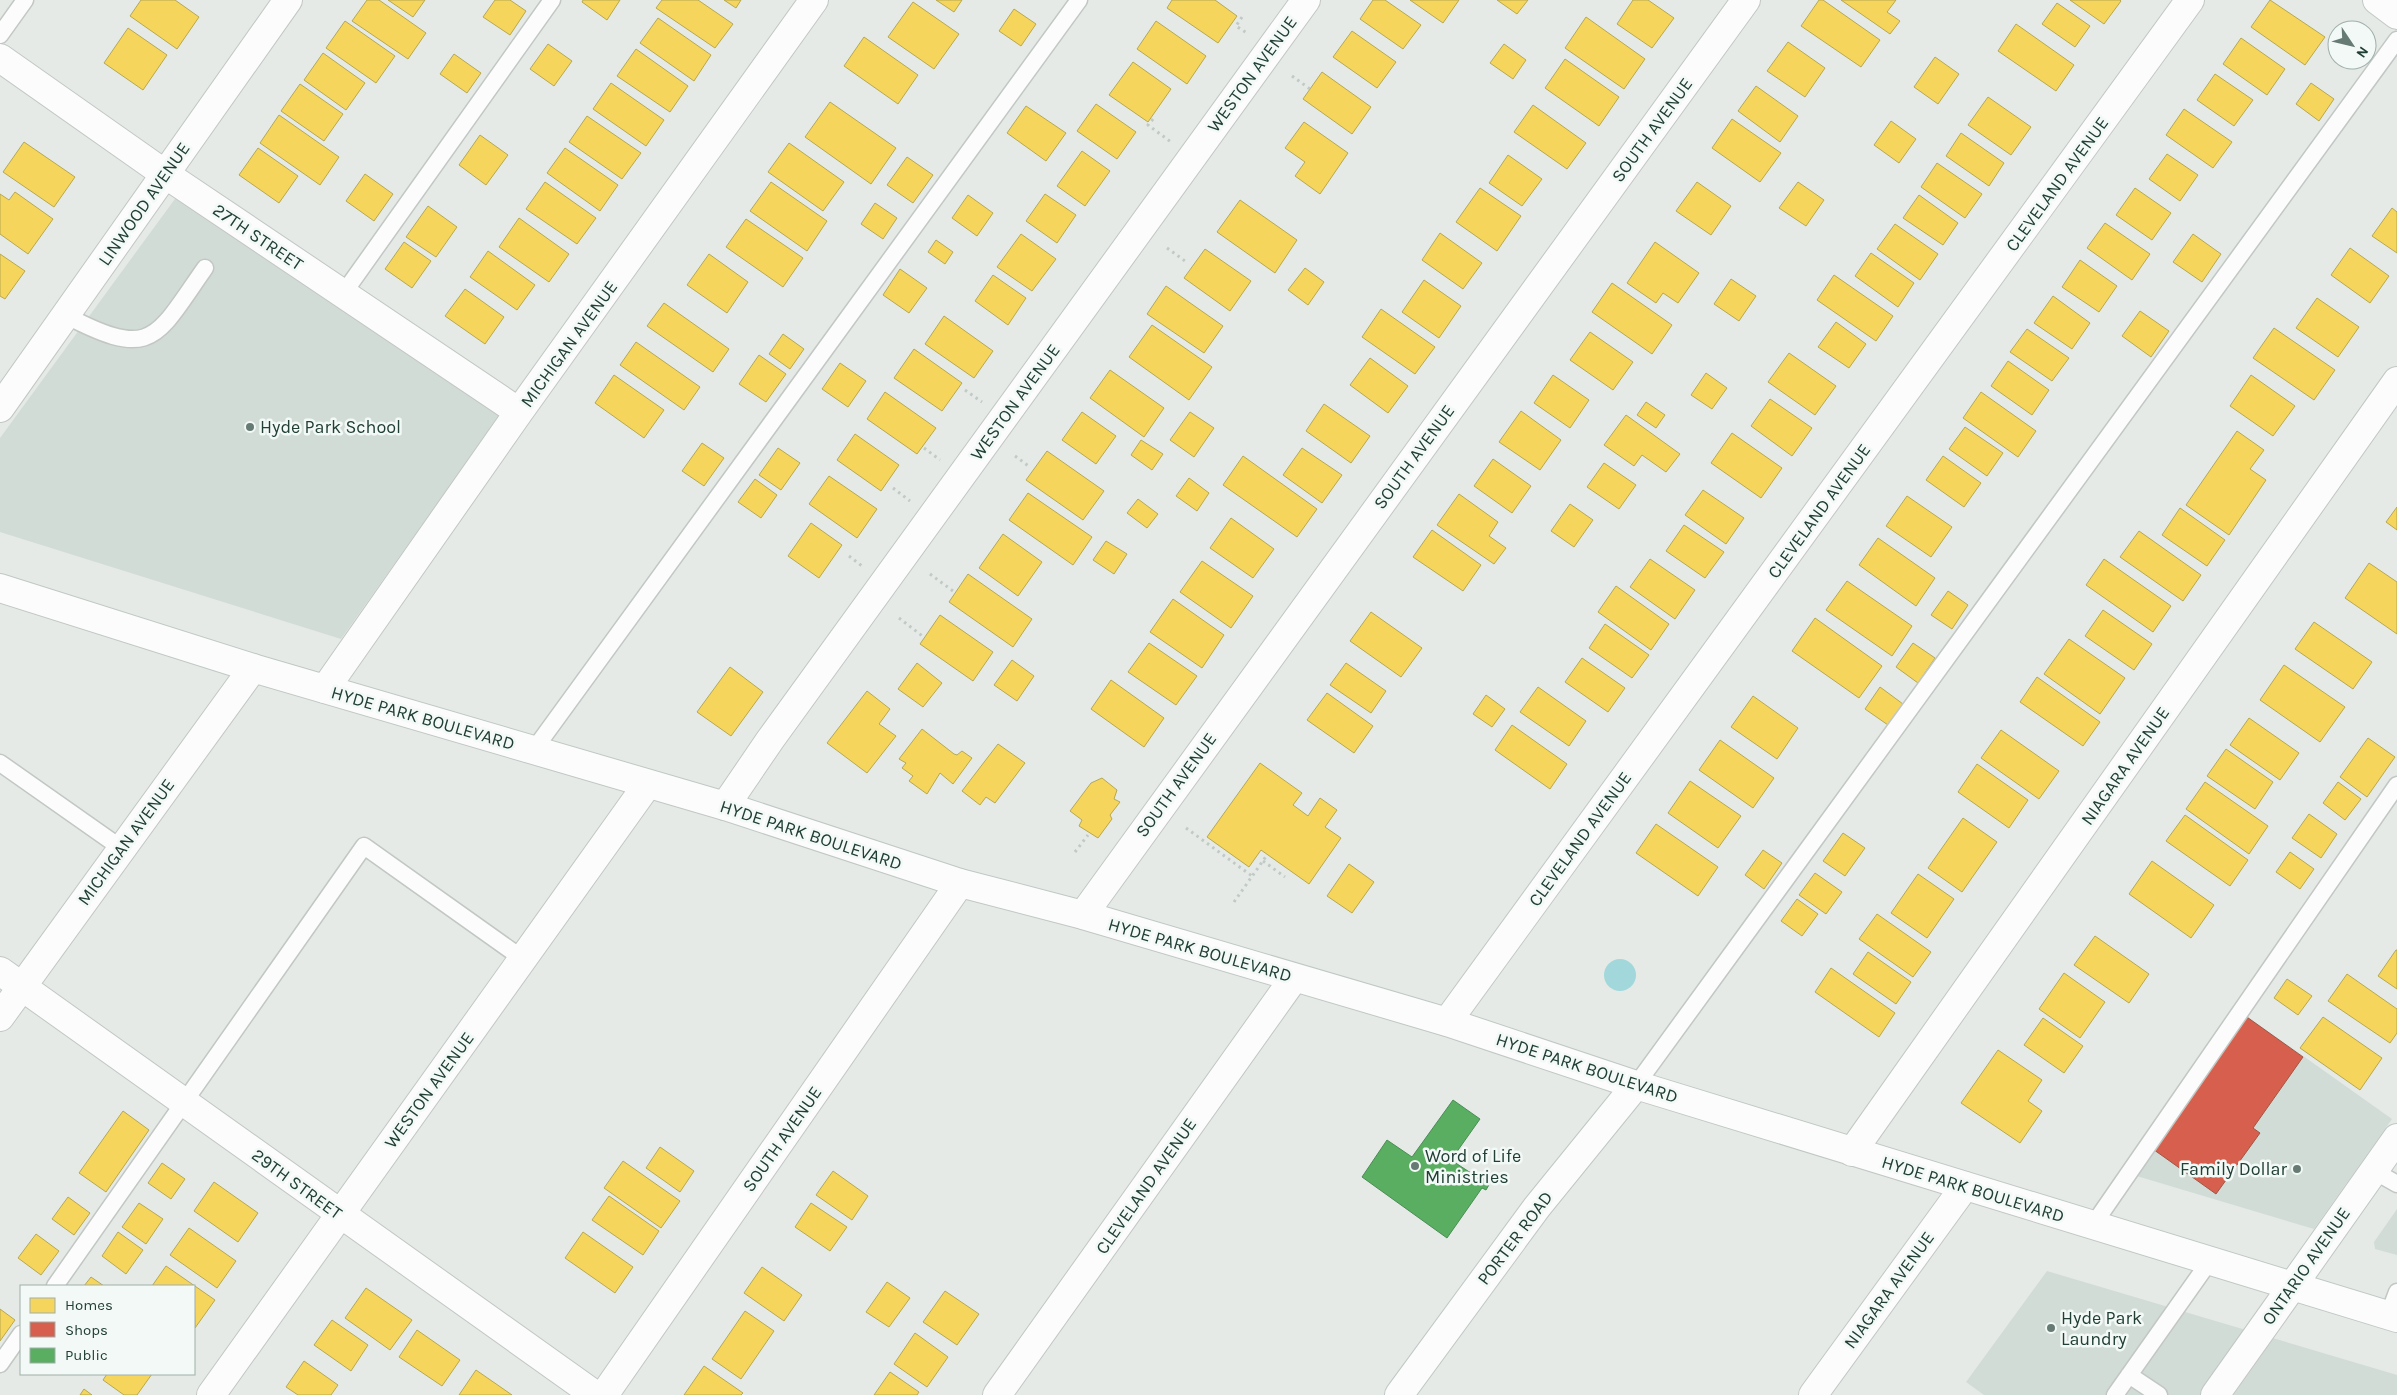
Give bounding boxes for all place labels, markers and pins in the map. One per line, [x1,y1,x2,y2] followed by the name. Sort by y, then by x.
[260,416,401,438] place label: Hyde Park School
[244,421,256,433] marker: Hyde Park School
[1425,1145,1521,1188] place label: Word of Life Ministries
[2180,1158,2287,1180] place label: Family Dollar
[1409,1160,1421,1172] marker: Word of Life Ministries
[2291,1163,2303,1175] marker: Family Dollar
[2061,1307,2142,1350] place label: Hyde Park Laundry
[2045,1322,2057,1334] marker: Hyde Park Laundry

